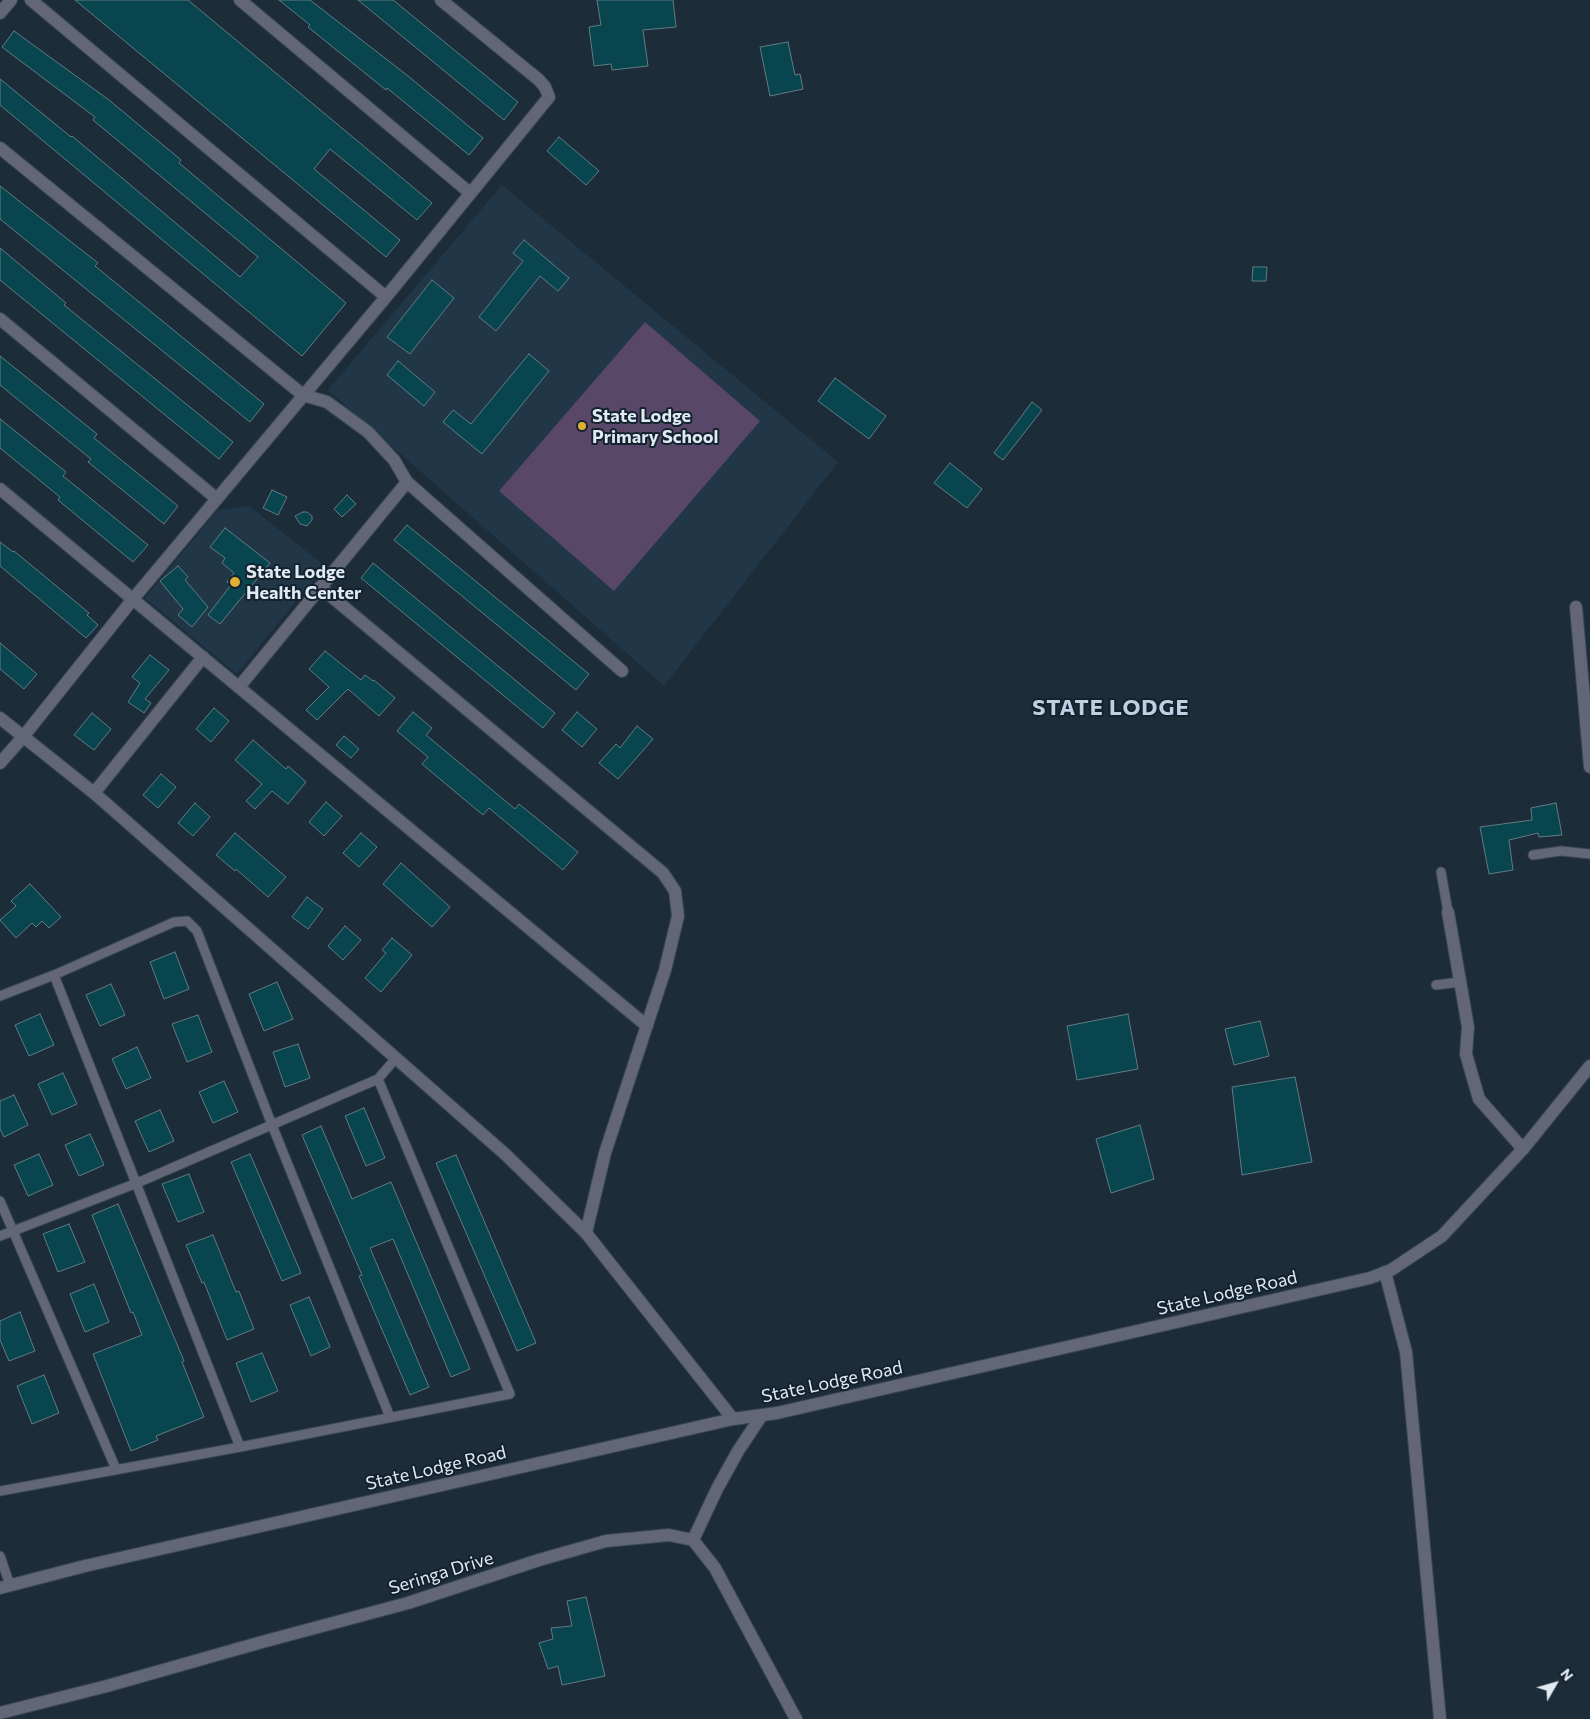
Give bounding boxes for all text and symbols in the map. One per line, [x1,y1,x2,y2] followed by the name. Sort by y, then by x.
[592,405,718,448] place label: State Lodge Primary School
[576,420,588,432] marker: State Lodge Primary School
[246,561,361,604] place label: State Lodge Health Center
[228,575,242,589] marker: State Lodge Health Center
[1031,695,1191,721] district label: STATE LODGE
[1155,1266,1299,1320] street label: State Lodge Road
[760,1357,904,1407] street label: State Lodge Road
[364,1441,508,1495] street label: State Lodge Road
[386,1547,496,1599] street label: Seringa Drive
[1530,1659,1580,1709] north arrow
[1557,1665,1577,1684] text: N

